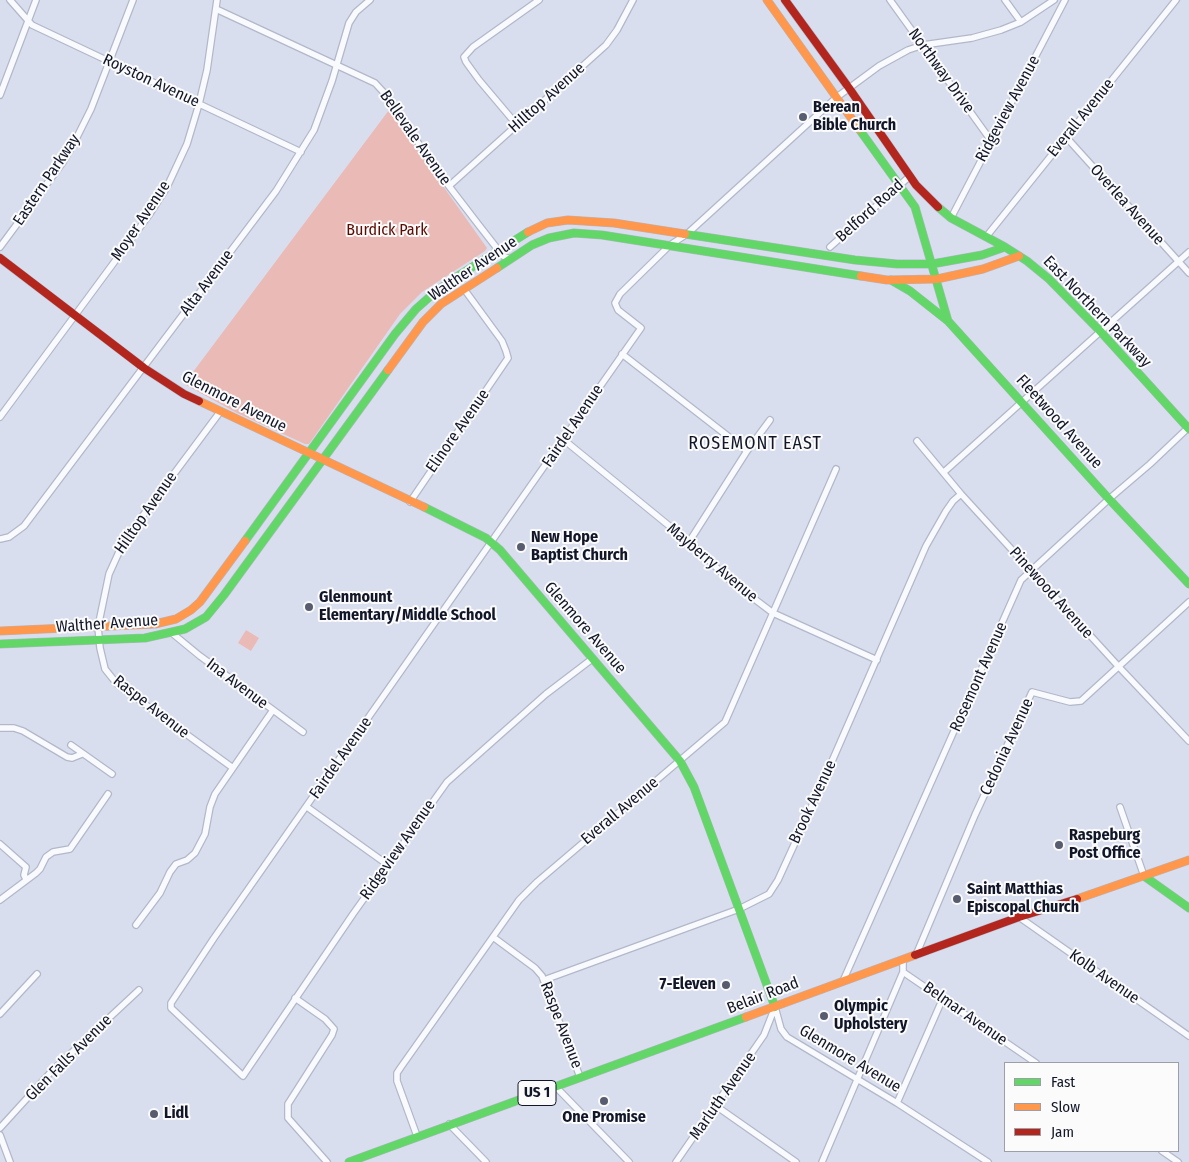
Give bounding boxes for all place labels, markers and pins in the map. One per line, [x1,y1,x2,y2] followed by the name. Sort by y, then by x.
[813,98,896,136] place label: Berean Bible Church
[797,111,809,123] marker: Berean Bible Church
[531,528,628,566] place label: New Hope Baptist Church
[515,541,527,553] marker: New Hope Baptist Church
[319,588,496,626] place label: Glenmount Elementary/Middle School
[303,601,315,613] marker: Glenmount Elementary/Middle School
[1069,826,1141,864] place label: Raspeburg Post Office
[1053,839,1065,851] marker: Raspeburg Post Office
[967,880,1079,918] place label: Saint Matthias Episcopal Church
[951,893,963,905] marker: Saint Matthias Episcopal Church
[660,975,716,995] place label: 7-Eleven
[720,979,732,991] marker: 7-Eleven
[834,997,907,1035] place label: Olympic Upholstery
[818,1010,830,1022] marker: Olympic Upholstery
[598,1095,610,1107] marker: One Promise
[164,1104,189,1124] place label: Lidl
[148,1108,160,1120] marker: Lidl
[562,1108,646,1128] place label: One Promise

